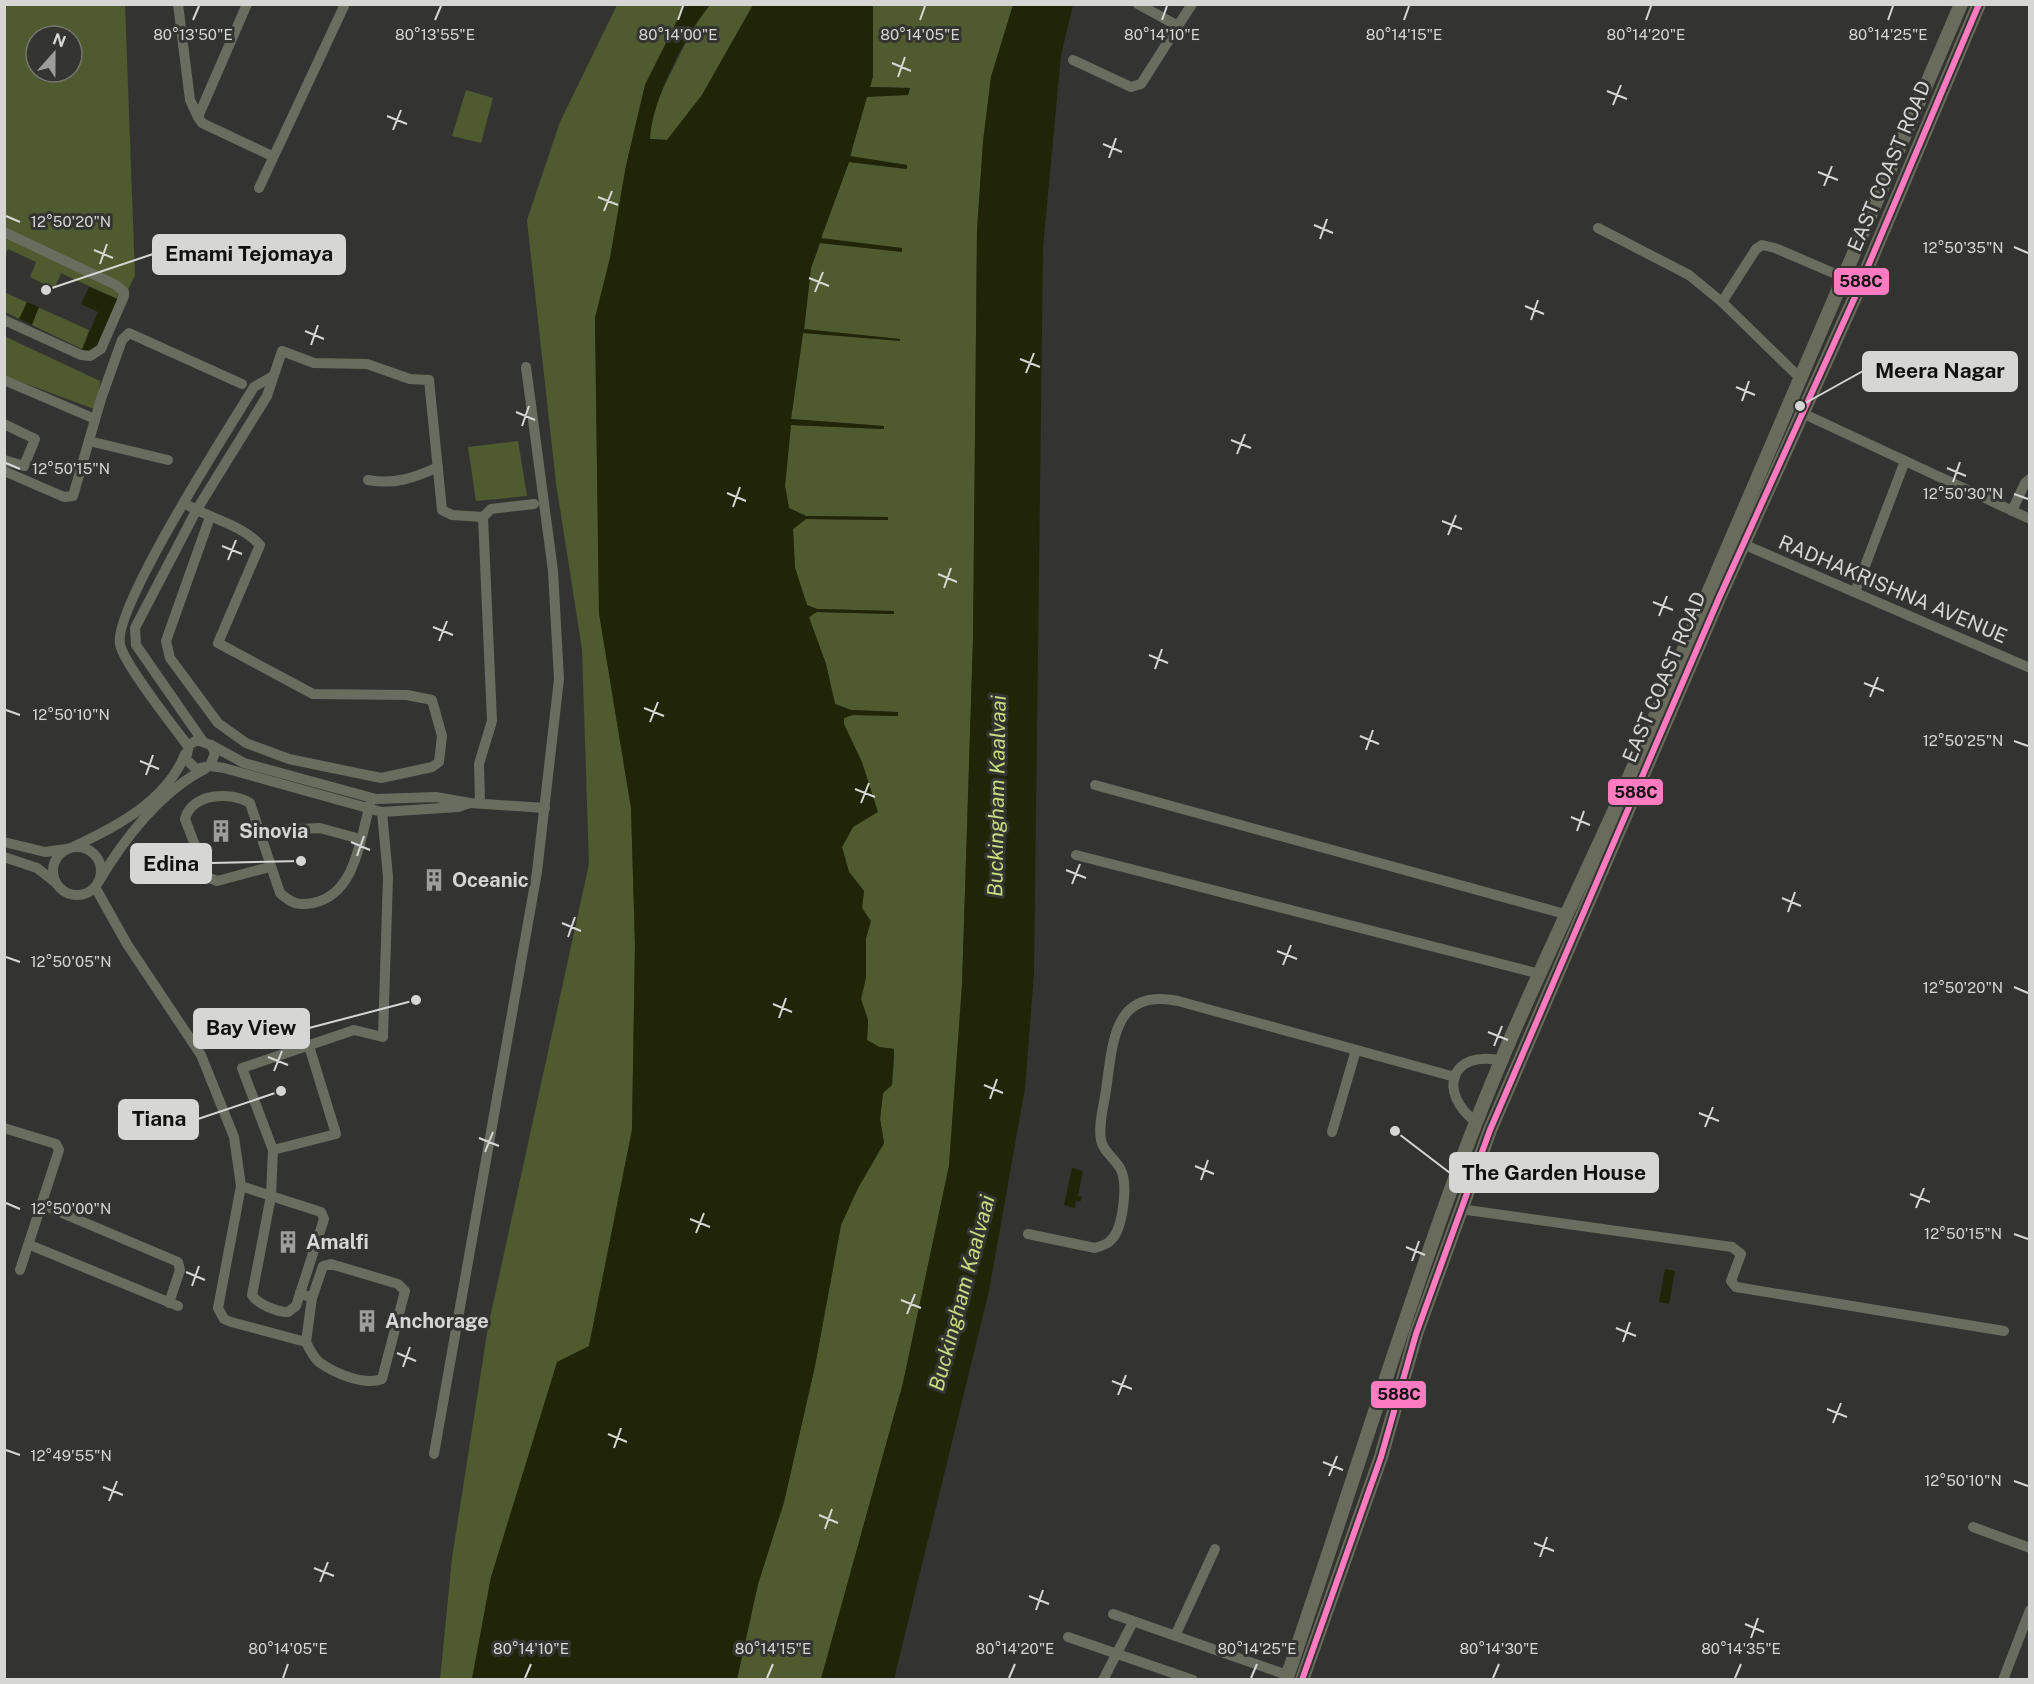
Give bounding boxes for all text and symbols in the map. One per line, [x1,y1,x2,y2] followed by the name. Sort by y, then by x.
[24,24,84,84] north arrow
[153,26,233,43] text: 80°13'50"E
[395,26,475,43] text: 80°13'55"E
[639,26,717,43] text: 80°14'00"E
[880,26,960,43] text: 80°14'05"E
[1124,26,1200,43] text: 80°14'10"E
[1366,26,1442,43] text: 80°14'15"E
[1607,26,1685,43] text: 80°14'20"E
[1848,26,1928,43] text: 80°14'25"E
[50,29,68,52] text: N
[1842,77,1936,255] street label: EAST COAST ROAD
[31,213,111,230] text: 12°50'20"N
[153,235,345,274] callout: Emami Tejomaya
[1922,239,2004,256] text: 12°50'35"N
[165,241,333,266] text: Emami Tejomaya
[1833,267,1890,296] line badge: 588C
[1839,272,1883,291] text: 588C
[1863,352,2017,391] callout: Meera Nagar
[1875,358,2005,383] text: Meera Nagar
[32,460,110,477] text: 12°50'15"N
[1923,485,2003,502] text: 12°50'30"N
[1775,530,2011,648] street label: RADHAKRISHNA AVENUE
[1617,588,1711,766] street label: EAST COAST ROAD
[982,695,1011,897] water label: Buckingham Kaalvaai
[32,706,110,723] text: 12°50'10"N
[1923,732,2003,749] text: 12°50'25"N
[1607,778,1664,806] line badge: 588C
[1614,783,1658,802] text: 588C
[208,818,234,844] building icon: Sinovia
[239,819,308,843] place label: Sinovia
[131,844,211,883] callout: Edina
[143,851,199,876] text: Edina
[421,867,447,893] building icon: Oceanic
[452,868,529,892] place label: Oceanic
[31,953,111,970] text: 12°50'05"N
[1923,979,2003,996] text: 12°50'20"N
[194,1009,309,1048] callout: Bay View
[206,1015,297,1040] text: Bay View
[119,1100,198,1139] callout: Tiana
[132,1106,186,1131] text: Tiana
[1450,1153,1658,1192] callout: The Garden House
[1462,1160,1646,1185] text: The Garden House
[923,1192,1000,1394] water label: Buckingham Kaalvaai
[31,1200,111,1217] text: 12°50'00"N
[1924,1225,2002,1242] text: 12°50'15"N
[275,1229,301,1255] building icon: Amalfi
[306,1230,369,1254] place label: Amalfi
[354,1308,380,1334] building icon: Anchorage
[385,1309,489,1333] place label: Anchorage
[1370,1380,1427,1409] line badge: 588C
[1377,1385,1421,1404] text: 588C
[30,1447,112,1464] text: 12°49'55"N
[1924,1472,2002,1489] text: 12°50'10"N
[248,1640,328,1657] text: 80°14'05"E
[493,1640,569,1657] text: 80°14'10"E
[735,1640,811,1657] text: 80°14'15"E
[976,1640,1054,1657] text: 80°14'20"E
[1217,1640,1297,1657] text: 80°14'25"E
[1459,1640,1539,1657] text: 80°14'30"E
[1701,1640,1781,1657] text: 80°14'35"E

